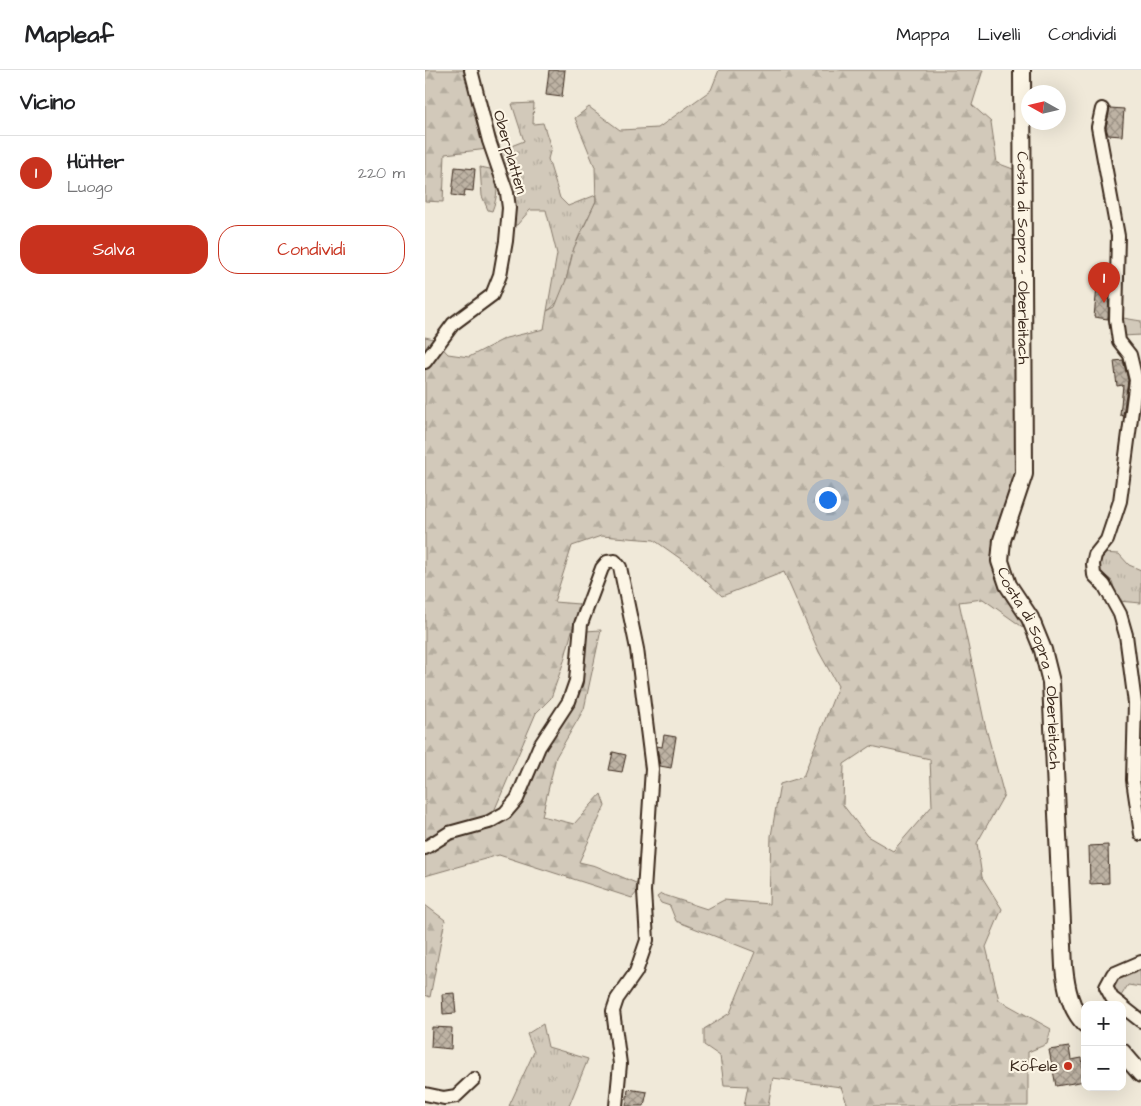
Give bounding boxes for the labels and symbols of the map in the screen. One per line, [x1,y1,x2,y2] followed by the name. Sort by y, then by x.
[1021,85,1066,130] north arrow
[488,107,532,197] street label: Oberplatten
[1011,152,1034,365] street label: Costa di Sopra - Oberleitach
[1088,262,1120,303] pin: 1
[815,487,841,513] your location
[992,564,1066,770] street label: Costa di Sopra - Oberleitach
[1010,1055,1058,1077] place label: Köfele
[1062,1060,1074,1072] marker: Köfele

